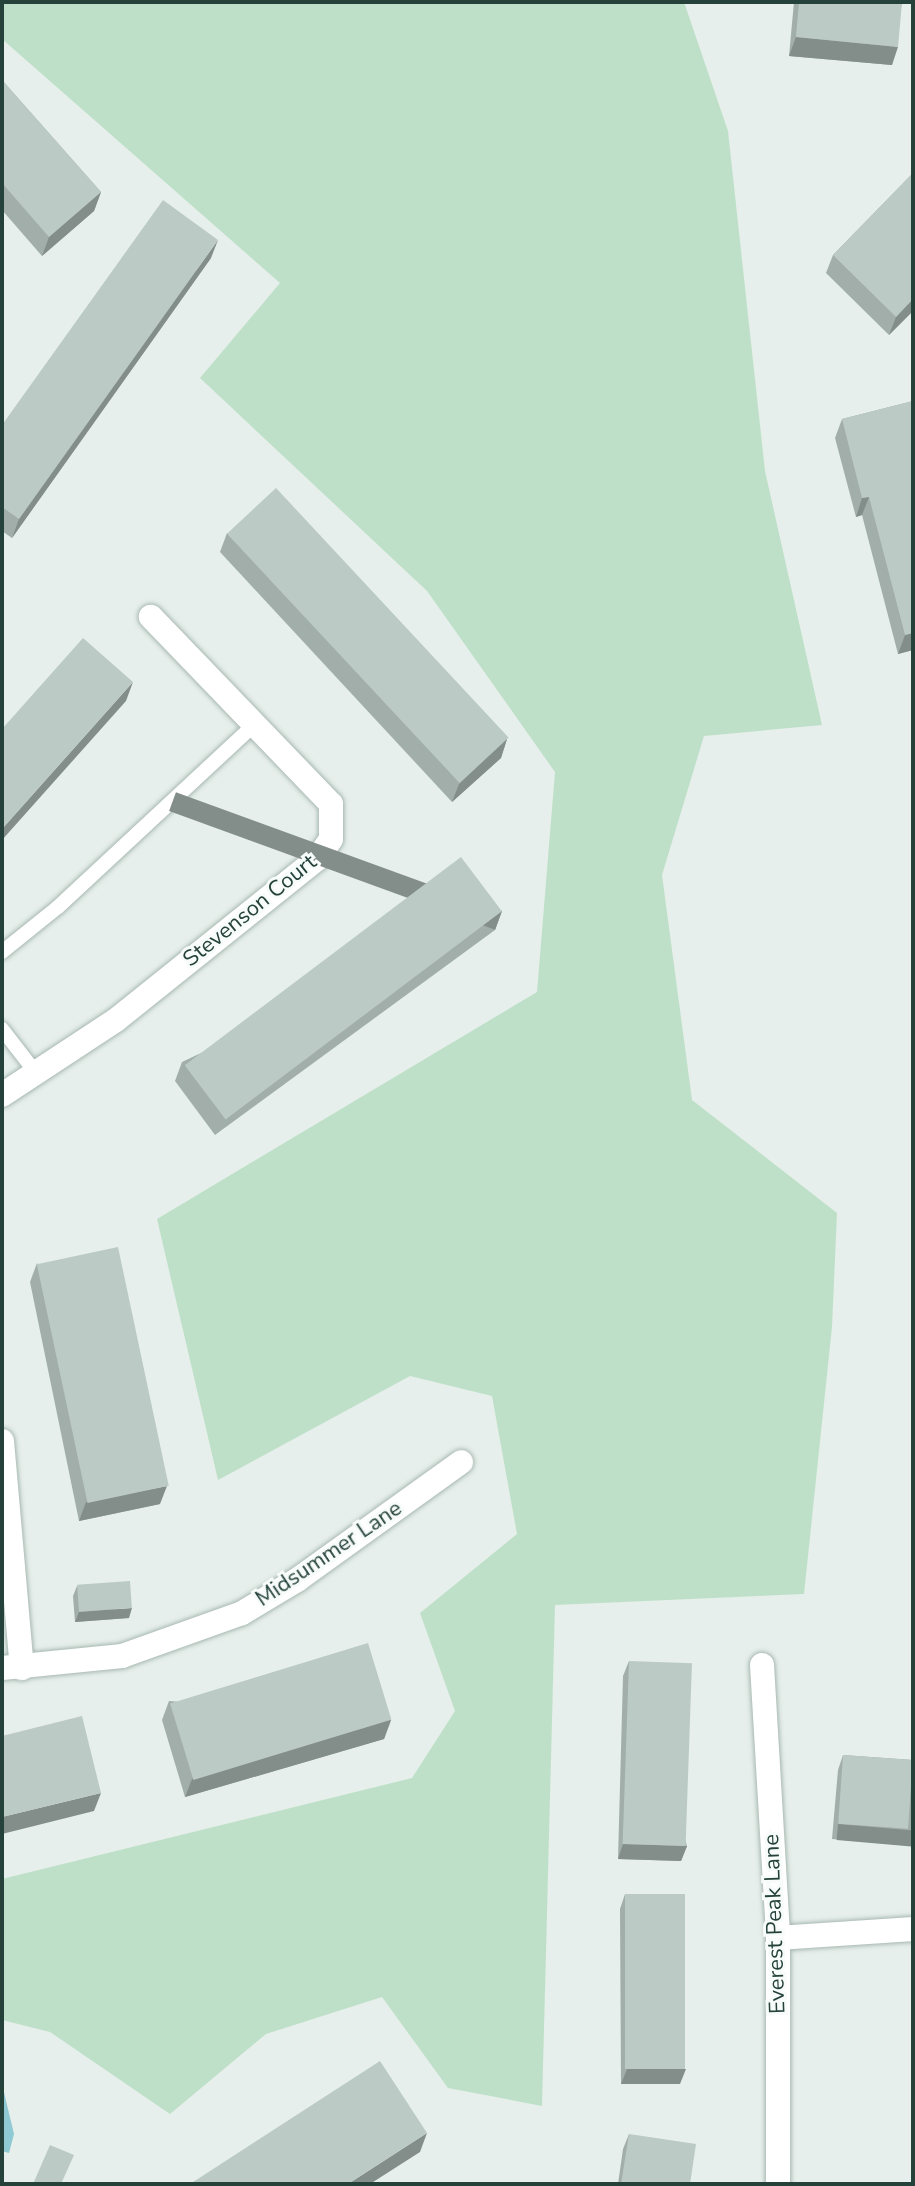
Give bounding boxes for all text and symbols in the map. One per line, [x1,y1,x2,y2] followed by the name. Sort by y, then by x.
[178,849,322,973] street label: Stevenson Court
[251,1495,407,1613] street label: Midsummer Lane
[759,1834,791,2014] street label: Everest Peak Lane

